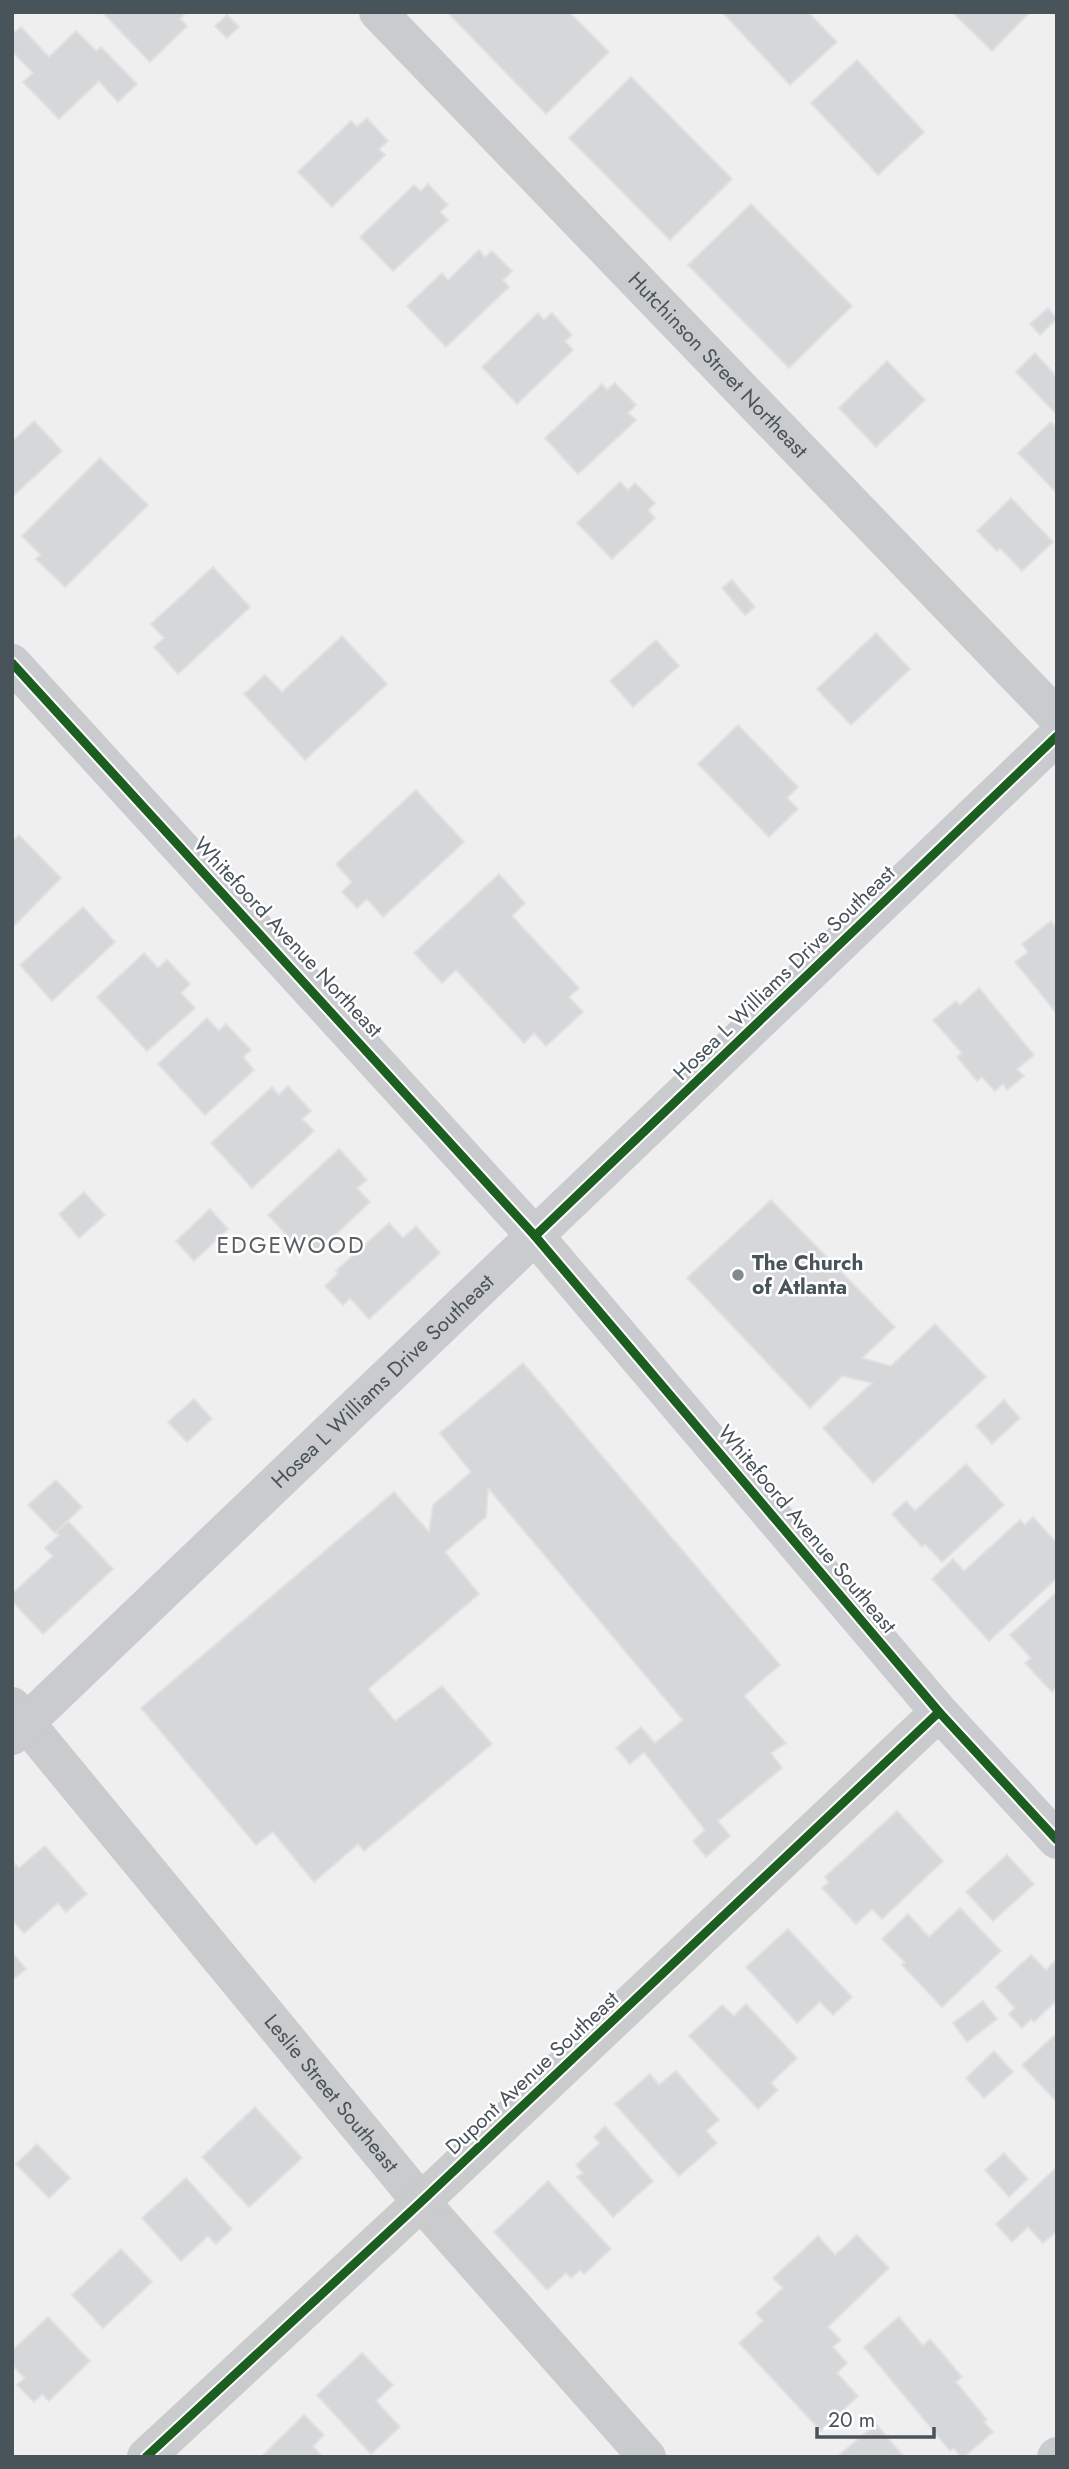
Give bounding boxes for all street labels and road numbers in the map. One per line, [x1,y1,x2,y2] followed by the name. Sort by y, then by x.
[621,265,815,465] street label: Hutchinson Street Northeast
[187,830,389,1044] street label: Whitefoord Avenue Northeast
[666,859,902,1087] street label: Hosea L Williams Drive Southeast
[265,1267,501,1495] street label: Hosea L Williams Drive Southeast
[711,1418,903,1640] street label: Whitefoord Avenue Southeast
[439,1985,625,2161] street label: Dupont Avenue Southeast
[257,2008,406,2179] street label: Leslie Street Southeast

